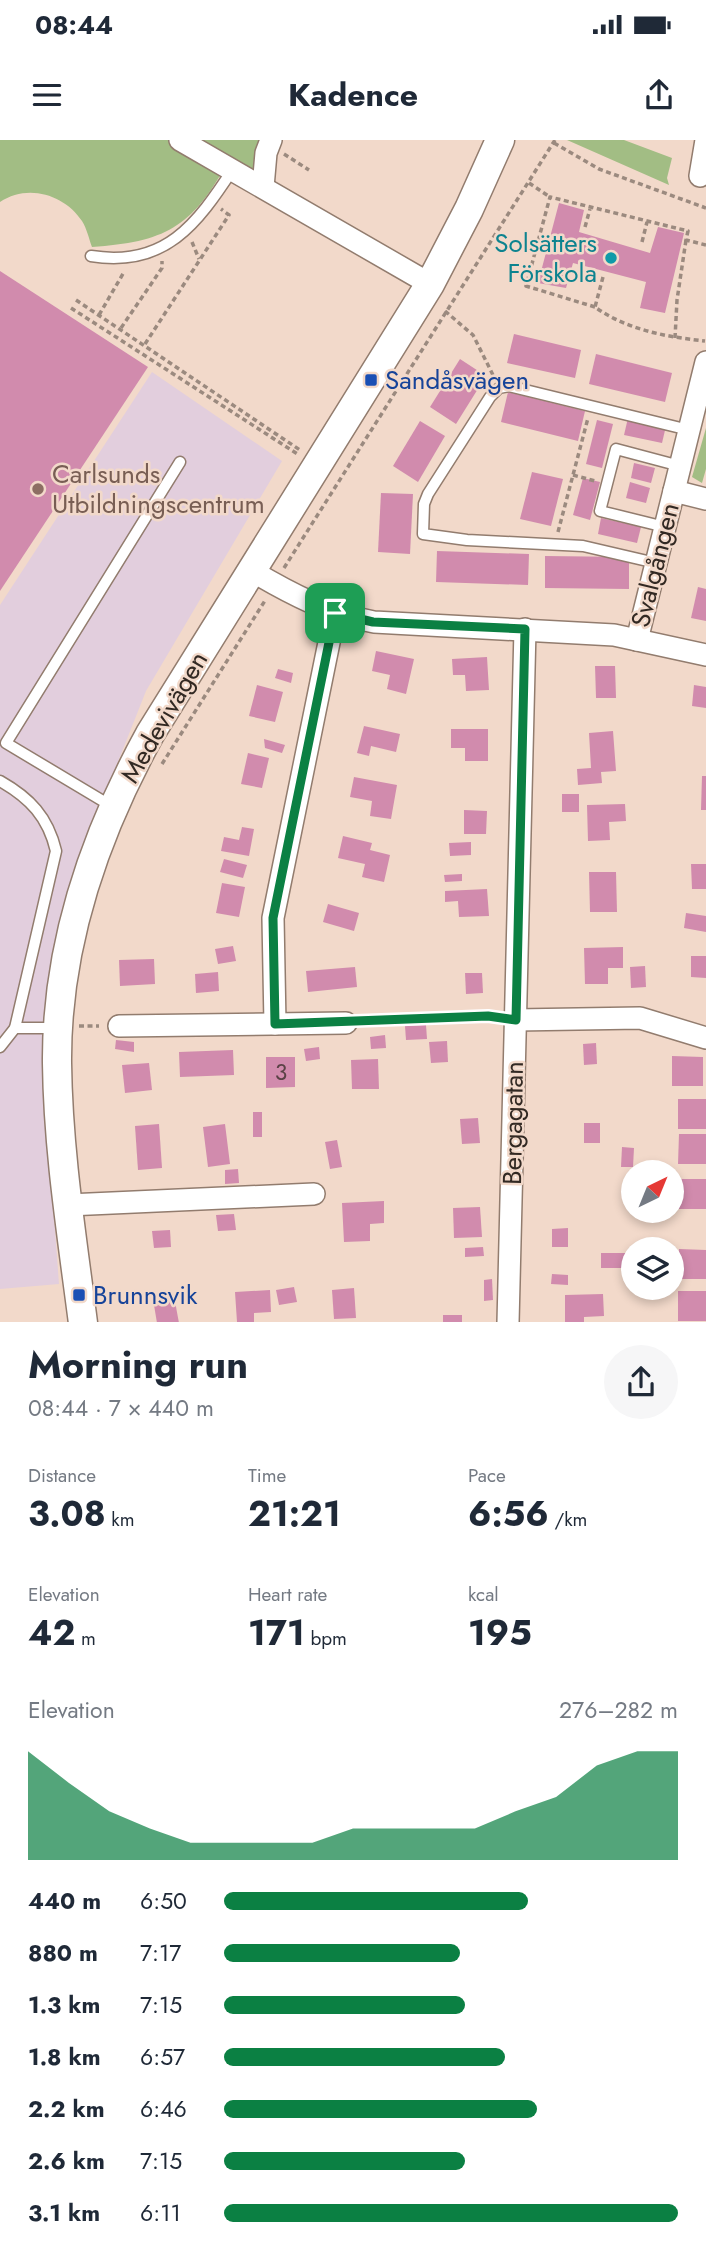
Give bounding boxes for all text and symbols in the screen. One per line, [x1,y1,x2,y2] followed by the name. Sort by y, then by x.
[35,6,113,44] text: 08:44
[288,72,418,118] text: Kadence
[28,76,66,114] icon: menu
[640,76,678,114] icon: share
[494,224,597,292] place label: Solsätters Förskola
[603,250,619,266] marker: Solsätters Förskola
[385,361,529,399] place label: Sandåsvägen
[363,372,379,388] marker: Sandåsvägen
[52,455,265,523] place label: Carlsunds Utbildningscentrum
[30,481,46,497] marker: Carlsunds Utbildningscentrum
[621,499,689,631] street label: Svalgången
[305,583,365,643] pin
[316,594,354,632] icon: arrive
[111,644,217,790] street label: Medevivägen
[275,1055,287,1089] house number: 3
[493,1061,533,1185] street label: Bergagatan
[621,1160,684,1223] north arrow
[621,1160,684,1300] map controls
[621,1237,684,1300] button: layers
[93,1276,198,1314] place label: Brunnsvik
[71,1287,87,1303] marker: Brunnsvik
[28,1337,248,1392] text: Morning run
[604,1345,678,1419] button: share
[28,1391,214,1425] text: 08:44 · 7 × 440 m
[28,1462,96,1489] text: Distance
[248,1462,286,1489] text: Time
[468,1462,506,1489] text: Pace
[28,1489,106,1539] text: 3.08
[248,1489,341,1539] text: 21:21
[468,1489,549,1539] text: 6:56
[106,1506,135,1533] text: km
[549,1506,587,1533] text: /km
[28,1581,100,1608] text: Elevation
[248,1581,327,1608] text: Heart rate
[468,1581,499,1608] text: kcal
[28,1608,75,1658] text: 42
[248,1608,305,1658] text: 171
[468,1608,532,1658] text: 195
[75,1625,96,1652] text: m
[305,1625,347,1652] text: bpm
[28,1693,115,1727] text: Elevation
[559,1693,678,1727] text: 276–282 m
[28,1884,101,1918] text: 440 m
[140,1884,187,1918] text: 6:50
[28,1936,98,1970] text: 880 m
[140,1936,181,1970] text: 7:17
[28,1988,100,2022] text: 1.3 km
[140,1988,182,2022] text: 7:15
[28,2040,101,2074] text: 1.8 km
[140,2040,185,2074] text: 6:57
[28,2092,105,2126] text: 2.2 km
[140,2092,187,2126] text: 6:46
[28,2144,105,2178] text: 2.6 km
[140,2144,182,2178] text: 7:15
[28,2196,100,2230] text: 3.1 km
[140,2196,181,2230] text: 6:11

